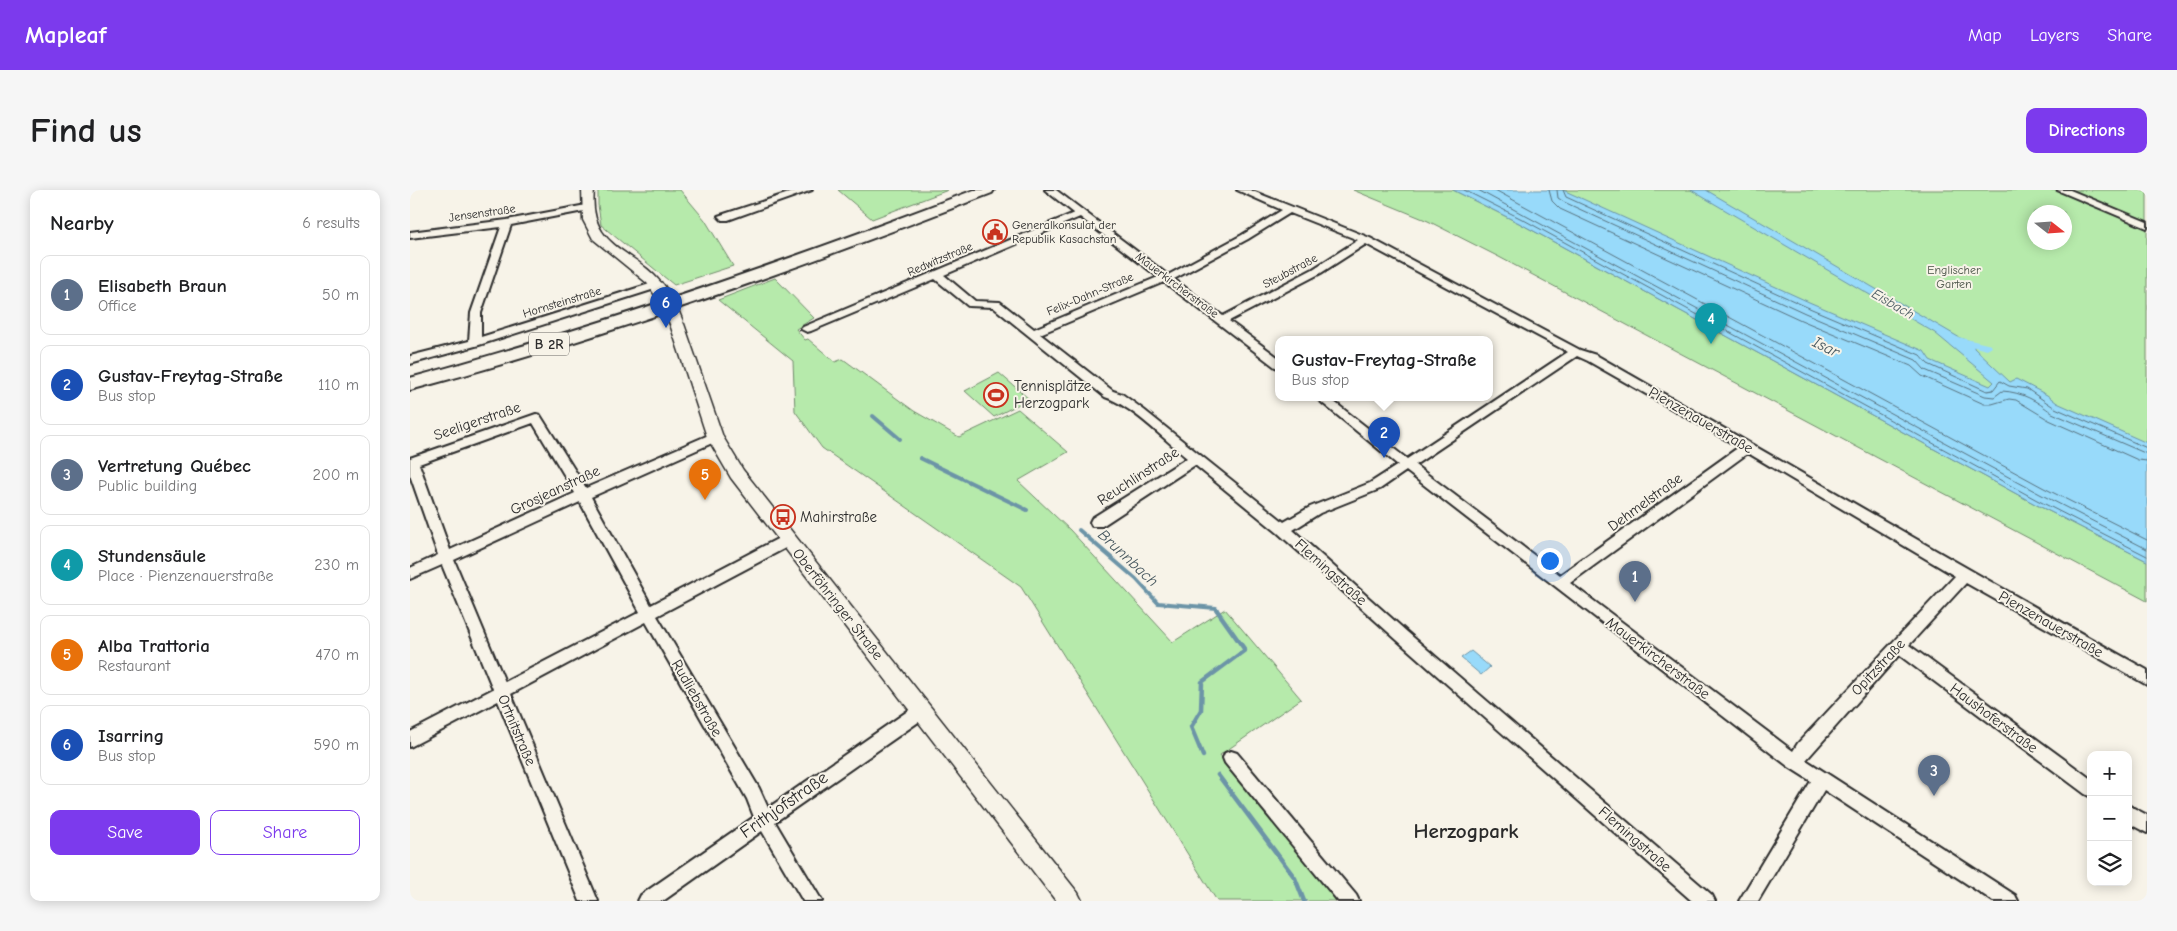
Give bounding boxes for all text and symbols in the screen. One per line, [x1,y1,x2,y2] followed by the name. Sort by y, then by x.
[25,21,106,49] text: Mapleaf
[1968,25,2002,46] text: Map
[2030,25,2079,46] text: Layers
[2107,25,2152,46] text: Share
[2026,108,2147,153] button: Directions
[30,110,142,151] text: Find us
[448,201,516,225] street label: Jensenstraße
[2027,205,2072,250] north arrow
[50,211,114,235] text: Nearby
[302,214,360,232] text: 6 results
[1012,218,1116,246] place label: Generalkonsulat der Republik Kasachstan
[982,219,1008,245] public building icon: Generalkonsulat der Republik Kasachstan
[905,239,975,279] street label: Redwitzstraße
[1133,249,1221,321] street label: Mauerkircherstraße
[1260,251,1320,291] street label: Steubstraße
[1927,263,1981,291] park label: Englischer Garten
[1045,269,1135,319] street label: Felix-Dahn-Straße
[98,275,227,297] text: Elisabeth Braun
[521,283,603,321] street label: Hornsteinstraße
[1869,285,1917,323] water label: Eisbach
[64,286,70,304] text: 1
[322,286,359,304] text: 50 m
[650,287,682,328] pin: 6
[98,297,137,315] text: Office
[1695,303,1727,344] pin: 4
[529,332,569,356] road number: B 2R
[1809,332,1843,361] water label: Isar
[1275,336,1493,401] popup
[1292,349,1476,371] text: Gustav-Freytag-Straße
[98,365,283,387] text: Gustav-Freytag-Straße
[1292,371,1349,389] text: Bus stop
[63,376,71,394] text: 2
[318,376,359,394] text: 110 m
[1014,377,1092,412] place label: Tennisplätze Herzogpark
[983,382,1009,408] sports icon: Tennisplätze Herzogpark
[1645,383,1757,457] street label: Pienzenauerstraße
[98,387,156,405] text: Bus stop
[431,398,523,444] street label: Seeligerstraße
[1368,417,1400,458] pin: 2
[1094,443,1183,509] street label: Reuchlinstraße
[98,455,251,477] text: Vertretung Québec
[689,459,721,500] pin: 5
[507,461,603,519] street label: Grosjeanstraße
[63,466,71,484] text: 3
[313,466,359,484] text: 200 m
[1604,469,1686,535] street label: Dehmelstraße
[98,477,197,495] text: Public building
[770,504,796,530] bus stop icon: Mahirstraße
[800,508,878,526] place label: Mahirstraße
[1094,526,1162,590] water label: Brunnbach
[1291,535,1371,609] street label: Flemingstraße
[98,545,206,567] text: Stundensäule
[789,545,887,664] street label: Oberföhringer Straße
[1537,548,1563,574] your location
[63,556,71,574] text: 4
[314,556,359,574] text: 230 m
[1619,561,1651,602] pin: 1
[98,567,274,585] text: Place · Pienzenauerstraße
[1995,587,2107,661] street label: Pienzenauerstraße
[1602,613,1714,703] street label: Mauerkircherstraße
[1847,634,1909,699] street label: Opitzstraße
[98,635,210,657] text: Alba Trattoria
[63,646,71,664] text: 5
[315,646,359,664] text: 470 m
[668,656,727,740] street label: Rudliebstraße
[98,657,170,675] text: Restaurant
[1947,679,2042,757] street label: Haushoferstraße
[494,692,540,769] street label: Ortnitstraße
[98,725,164,747] text: Isarring
[63,736,71,754] text: 6
[314,736,359,754] text: 590 m
[98,747,156,765] text: Bus stop
[2087,751,2132,886] map controls
[2087,751,2132,796] button: +
[1918,755,1950,796] pin: 3
[736,767,832,843] street label: Frithjofstraße
[2087,796,2132,841] button: −
[1595,802,1676,876] street label: Flemingstraße
[50,810,200,855] button: Save
[210,810,360,855] button: Share
[1413,819,1519,843] district label: Herzogpark
[2087,841,2132,886] button: layers

